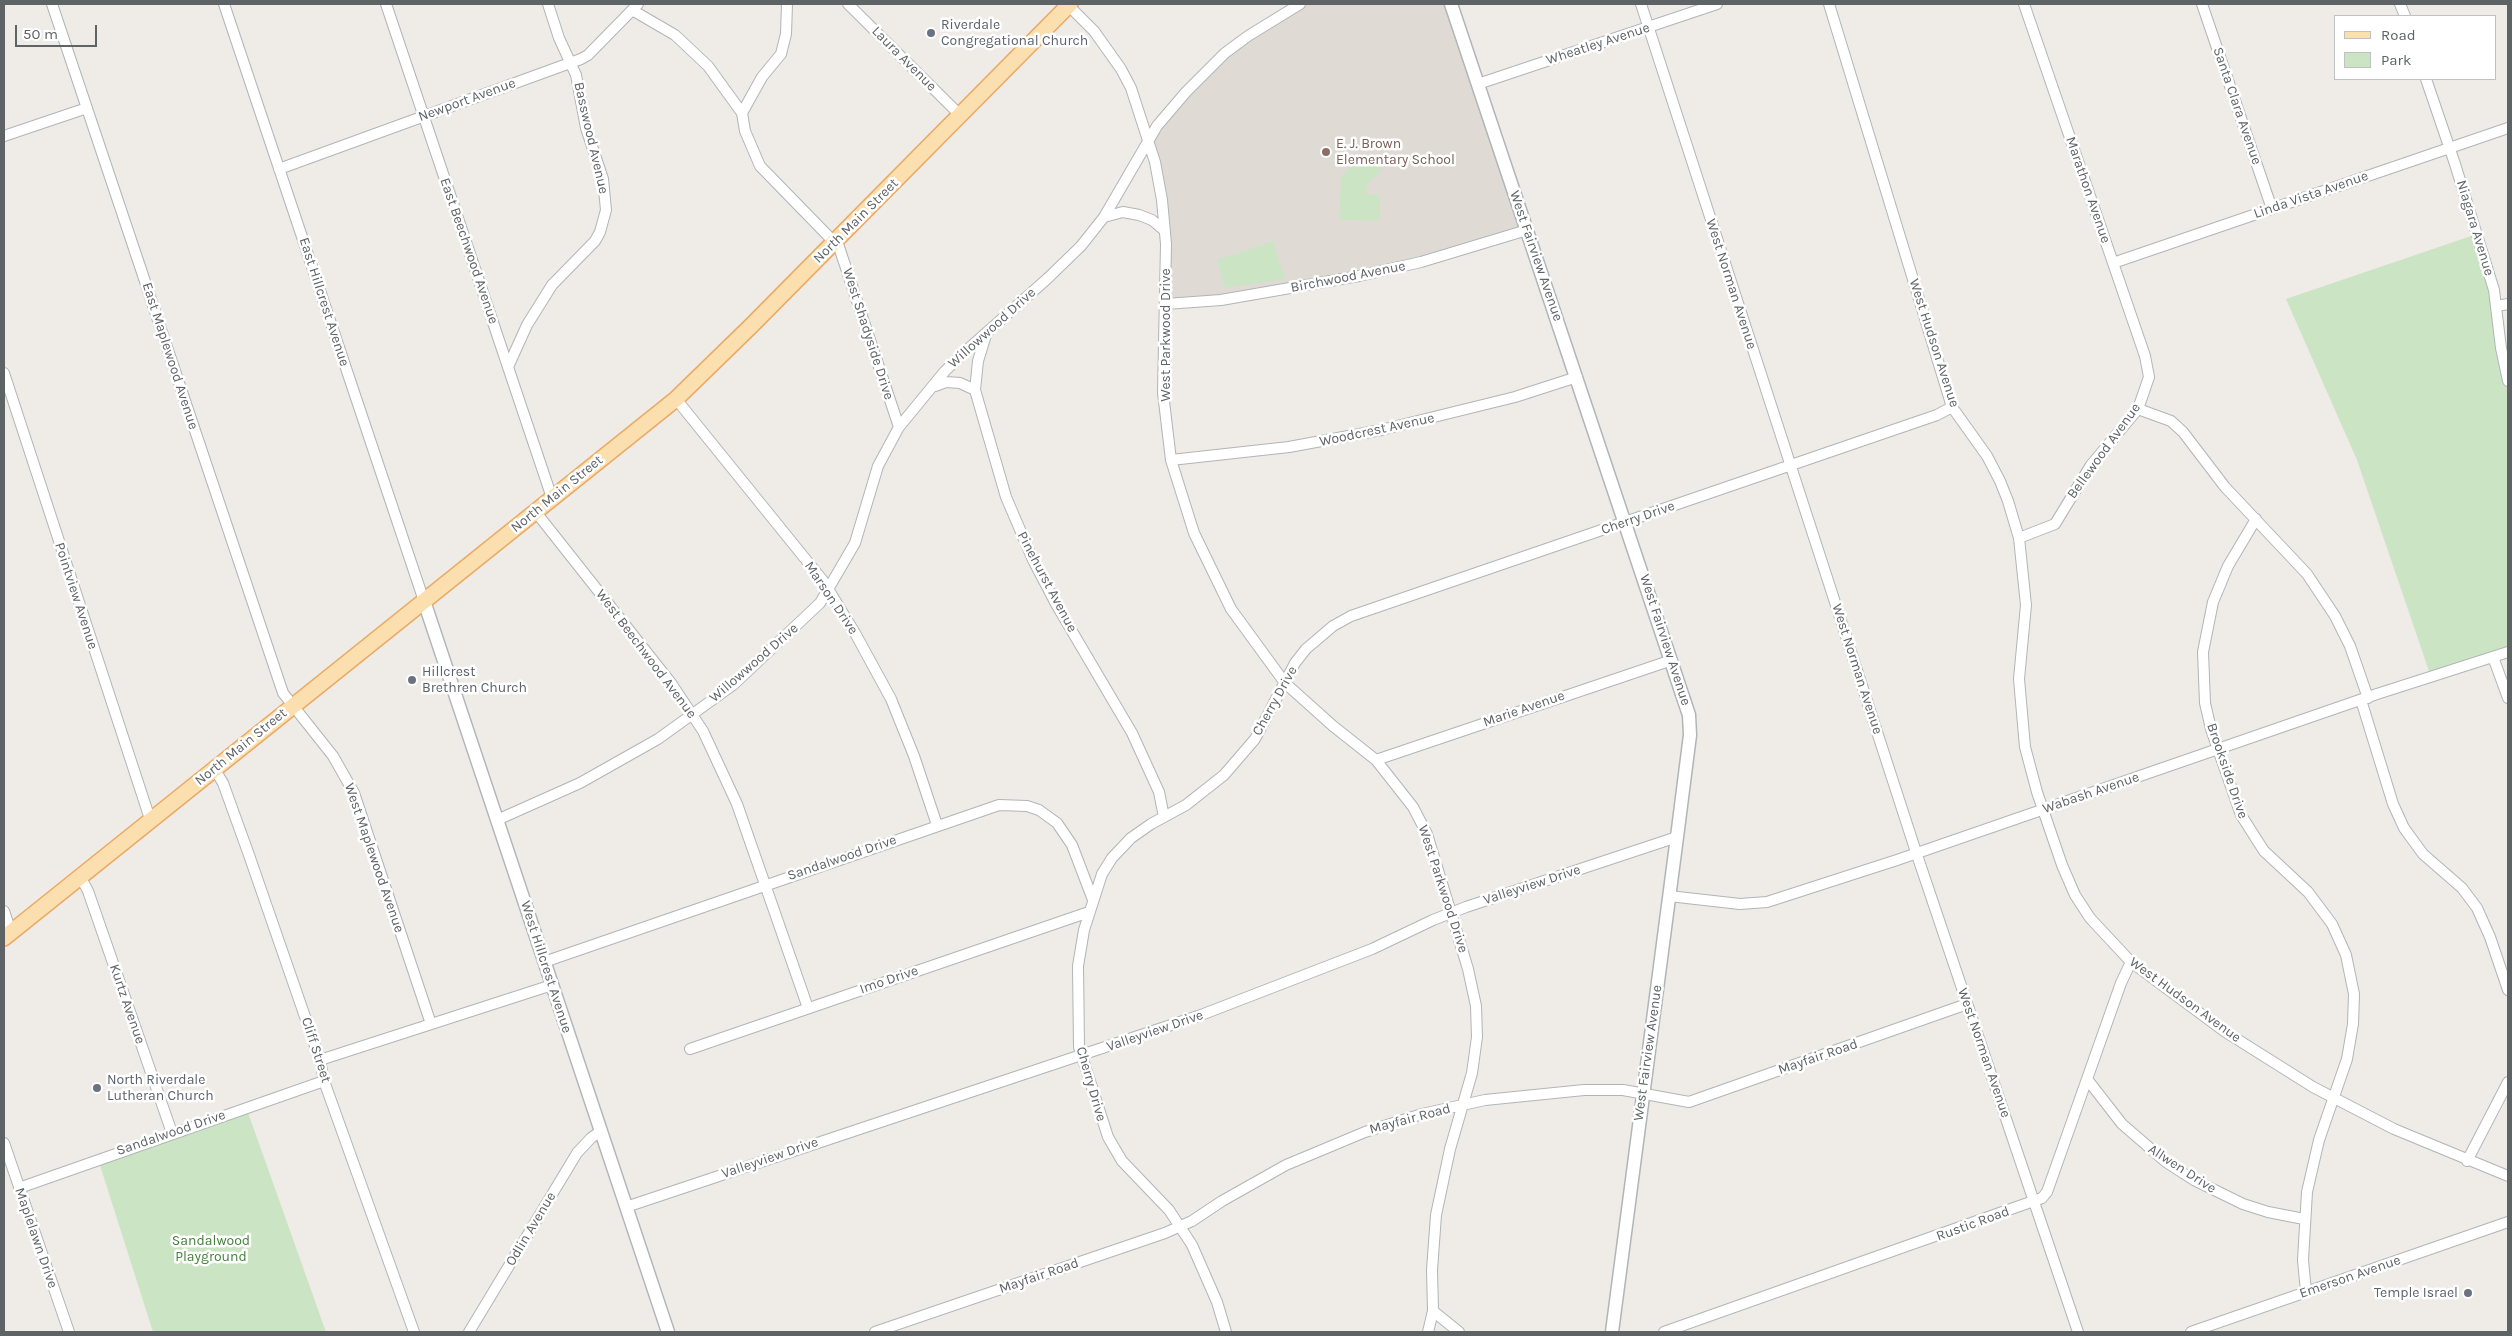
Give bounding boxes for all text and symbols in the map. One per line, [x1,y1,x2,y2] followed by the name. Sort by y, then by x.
[18,15,100,47] scale bar
[2334,15,2497,80] legend
[941,17,1088,49] place label: Riverdale Congregational Church
[1544,19,1652,69] street label: Wheatley Avenue
[868,23,940,95] street label: Laura Avenue
[23,25,58,43] text: 50 m
[2381,26,2416,44] text: Road
[925,27,937,39] marker: Riverdale Congregational Church
[2209,45,2265,167] street label: Santa Clara Avenue
[2381,51,2411,69] text: Park
[416,75,518,125] street label: Newport Avenue
[570,80,612,196] street label: Basswood Avenue
[2062,135,2114,245] street label: Marathon Avenue
[1336,136,1455,168] place label: E. J. Brown Elementary School
[1320,146,1332,158] marker: E. J. Brown Elementary School
[2251,167,2371,223] street label: Linda Vista Avenue
[810,175,902,267] street label: North Main Street
[436,176,502,326] street label: East Beechwood Avenue
[2452,178,2498,278] street label: Niagara Avenue
[1506,188,1566,324] street label: West Fairview Avenue
[1702,217,1760,351] street label: West Norman Avenue
[295,235,353,369] street label: East Hillcrest Avenue
[1289,258,1407,296] street label: Birchwood Avenue
[839,266,897,402] street label: West Shadyside Drive
[1158,268,1174,402] street label: West Parkwood Drive
[1905,277,1963,409] street label: West Hudson Avenue
[138,280,202,432] street label: East Maplewood Avenue
[945,284,1039,372] street label: Willowwood Drive
[2064,400,2144,502] street label: Bellewood Avenue
[1318,410,1436,450] street label: Woodcrest Avenue
[508,452,606,536] street label: North Main Street
[1599,498,1677,538] street label: Cherry Drive
[1013,529,1081,635] street label: Pinehurst Avenue
[51,541,101,651] street label: Pointview Avenue
[801,558,861,638] street label: Marson Drive
[1636,572,1694,708] street label: West Fairview Avenue
[592,586,700,722] street label: West Beechwood Avenue
[1828,602,1886,736] street label: West Norman Avenue
[706,620,802,706] street label: Willowwood Drive
[1249,663,1301,739] street label: Cherry Drive
[422,664,527,696] place label: Hillcrest Brethren Church
[406,674,418,686] marker: Hillcrest Brethren Church
[1481,687,1567,731] street label: Marie Avenue
[192,705,290,789] street label: North Main Street
[2203,721,2251,821] street label: Brookside Drive
[2041,769,2141,817] street label: Wabash Avenue
[340,781,408,935] street label: West Maplewood Avenue
[1414,823,1472,955] street label: West Parkwood Drive
[785,831,899,885] street label: Sandalwood Drive
[1481,861,1583,909] street label: Valleyview Drive
[517,899,575,1035] street label: West Hillcrest Avenue
[2126,954,2244,1046] street label: West Hudson Avenue
[105,962,149,1046] street label: Kurtz Avenue
[858,962,920,998] street label: Imo Drive
[1630,984,1666,1122] street label: West Fairview Avenue
[1954,986,2014,1120] street label: West Norman Avenue
[1104,1007,1206,1055] street label: Valleyview Drive
[298,1015,334,1085] street label: Cliff Street
[1776,1035,1860,1079] street label: Mayfair Road
[1072,1045,1110,1123] street label: Cherry Drive
[107,1072,214,1104] place label: North Riverdale Lutheran Church
[91,1082,103,1094] marker: North Riverdale Lutheran Church
[1368,1100,1452,1138] street label: Mayfair Road
[114,1106,228,1160] street label: Sandalwood Drive
[719,1134,821,1182] street label: Valleyview Drive
[2145,1141,2219,1197] street label: Allwen Drive
[11,1186,61,1290] street label: Maplelawn Drive
[502,1189,560,1269] street label: Odlin Avenue
[1934,1203,2012,1245] street label: Rustic Road
[172,1233,250,1266] park label: Sandalwood Playground
[2297,1252,2403,1302] street label: Emerson Avenue
[997,1254,1081,1298] street label: Mayfair Road
[2374,1285,2458,1301] place label: Temple Israel
[2462,1287,2474,1299] marker: Temple Israel

